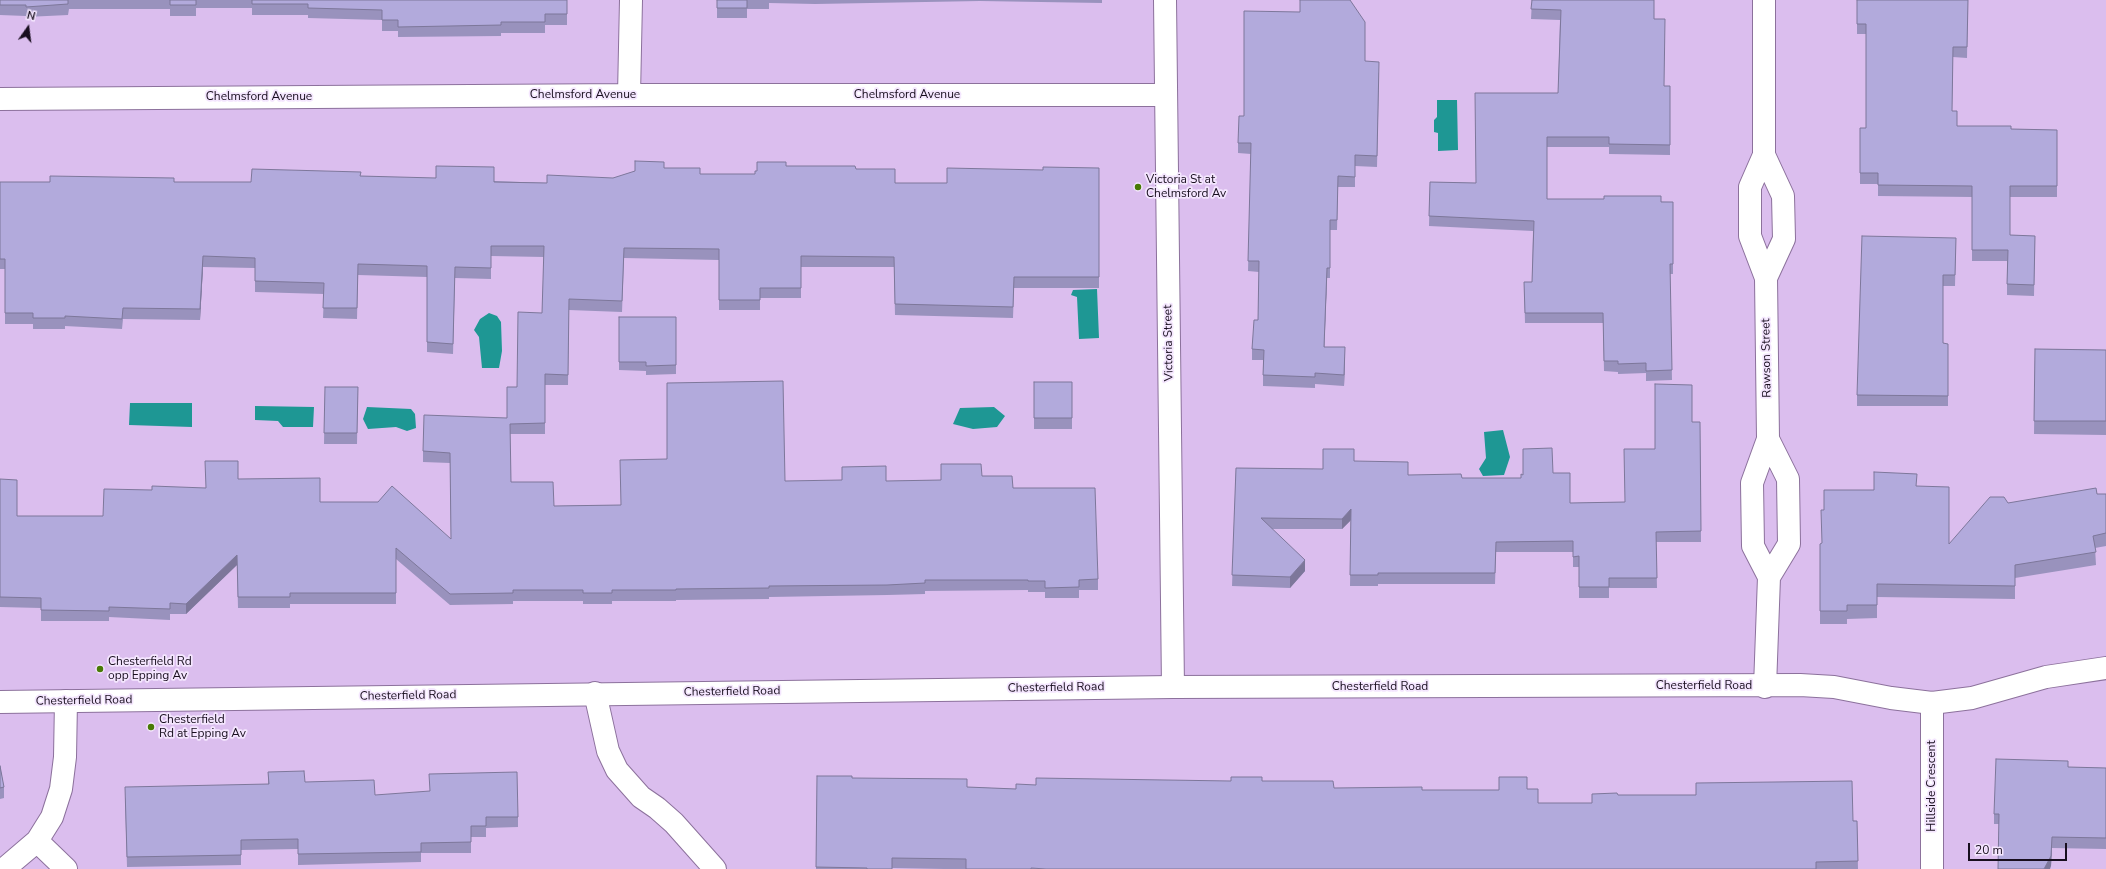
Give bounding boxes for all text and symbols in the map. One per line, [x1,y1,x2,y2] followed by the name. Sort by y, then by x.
[8,8,48,48] north arrow
[25,8,37,24] text: N
[530,88,636,102] street label: Chelmsford Avenue
[854,88,960,102] street label: Chelmsford Avenue
[206,90,312,104] street label: Chelmsford Avenue
[1146,173,1226,201] place label: Victoria St at Chelmsford Av
[1133,182,1143,192] marker: Victoria St at Chelmsford Av
[1161,305,1177,381] street label: Victoria Street
[1759,318,1775,398] street label: Rawson Street
[108,655,192,683] place label: Chesterfield Rd opp Epping Av
[95,664,105,674] marker: Chesterfield Rd opp Epping Av
[1656,679,1752,693] street label: Chesterfield Road
[1008,680,1104,696] street label: Chesterfield Road
[1332,680,1428,694] street label: Chesterfield Road
[684,684,780,700] street label: Chesterfield Road
[360,688,456,704] street label: Chesterfield Road
[36,693,132,709] street label: Chesterfield Road
[159,713,246,741] place label: Chesterfield Rd at Epping Av
[146,722,156,732] marker: Chesterfield Rd at Epping Av
[1925,740,1939,832] street label: Hillside Crescent
[1970,835,2069,861] scale bar
[1975,842,2003,858] text: 20 m

